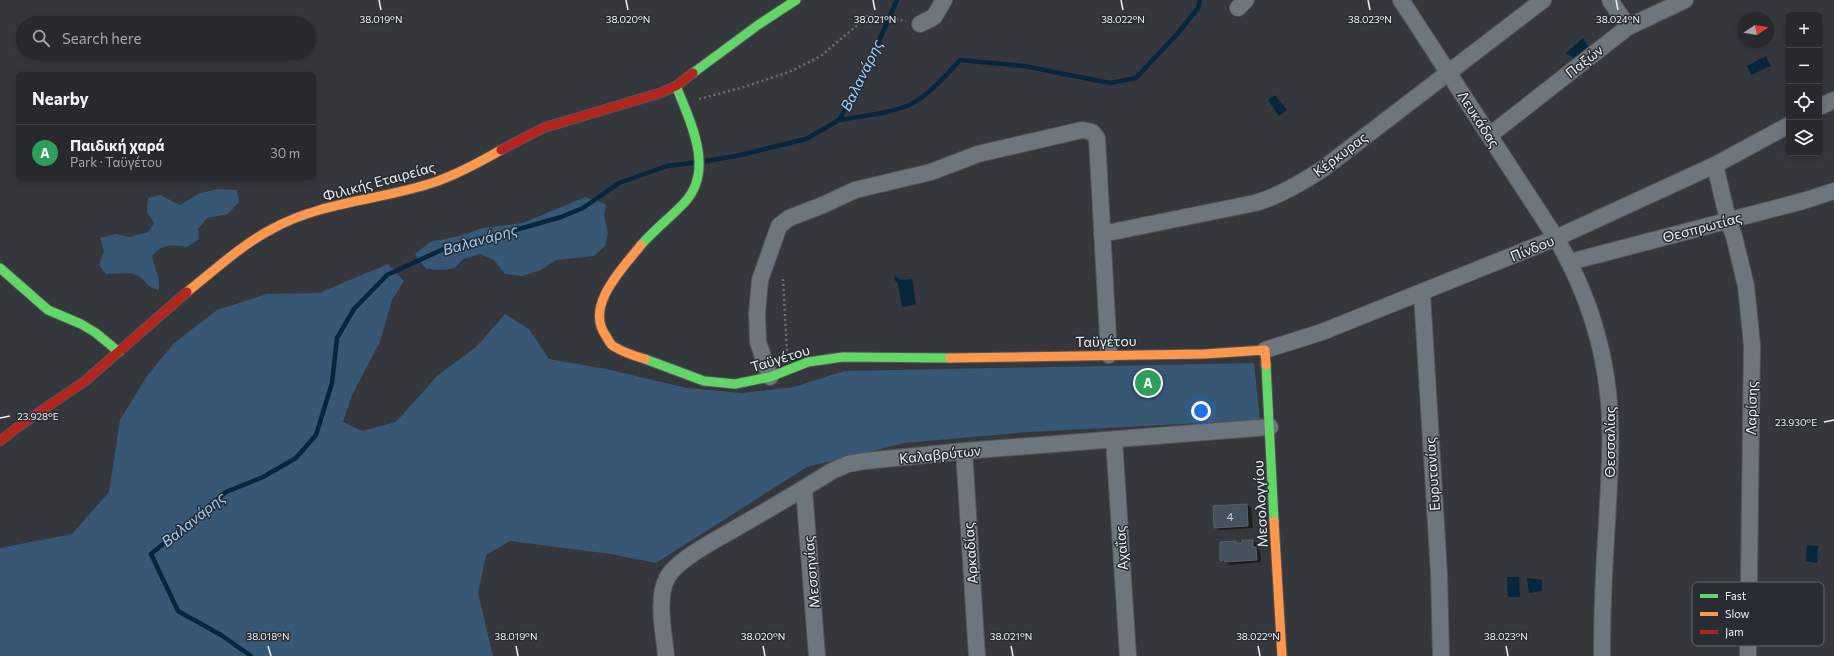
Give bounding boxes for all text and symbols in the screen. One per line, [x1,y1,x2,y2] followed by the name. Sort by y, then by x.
[1738,12,1774,48] north arrow
[1786,12,1822,156] map controls
[1786,12,1822,48] button: +
[360,13,402,25] text: 38.019°N
[606,13,650,25] text: 38.020°N
[854,13,896,25] text: 38.021°N
[1101,13,1145,25] text: 38.022°N
[1348,13,1392,25] text: 38.023°N
[1596,13,1640,25] text: 38.024°N
[16,16,316,60] search box
[30,27,52,49] icon: search
[62,29,141,47] text: Search here
[836,36,886,114] water label: Βαλανάρης
[1562,41,1606,81] street label: Παξών
[1786,48,1822,84] button: −
[1786,84,1822,120] button: locate
[1454,87,1504,151] street label: Λευκάδας
[32,88,89,109] text: Nearby
[1786,120,1822,156] button: layers
[1310,128,1370,180] street label: Κέρκυρας
[70,136,165,154] text: Παιδική χαρά
[40,145,50,161] text: A
[270,145,300,161] text: 30 m
[70,154,162,170] text: Park · Ταϋγέτου
[321,158,437,204] street label: Φιλικής Εταιρείας
[1661,208,1743,246] street label: Θεσπρωτίας
[440,220,520,258] water label: Βαλανάρης
[1508,231,1557,264] street label: Πίνδου
[1075,332,1137,350] street label: Ταϋγέτου
[748,341,812,375] street label: Ταϋγέτου
[1135,368,1161,398] pin: A
[1742,381,1760,435] street label: Λαρίσης
[1191,401,1211,421] your location
[1601,406,1618,478] street label: Θεσσαλίας
[17,410,59,422] text: 23.928°E
[1775,416,1817,428] text: 23.930°E
[1421,436,1443,512] street label: Ευρυτανίας
[898,441,982,467] street label: Καλαβρύτων
[1249,460,1271,548] street label: Μεσολογγίου
[157,487,229,550] water label: Βαλανάρης
[1226,509,1234,523] house number: 4
[959,521,981,584] street label: Αρκαδίας
[1111,525,1131,571] street label: Αχαΐας
[799,535,823,609] street label: Μεσσηνίας
[1692,582,1824,646] legend
[1725,589,1747,602] text: Fast
[1725,607,1750,620] text: Slow
[1725,625,1744,639] text: Jam
[247,630,289,642] text: 38.018°N
[495,630,537,642] text: 38.019°N
[741,630,785,642] text: 38.020°N
[990,630,1032,642] text: 38.021°N
[1236,630,1280,642] text: 38.022°N
[1484,630,1528,642] text: 38.023°N

